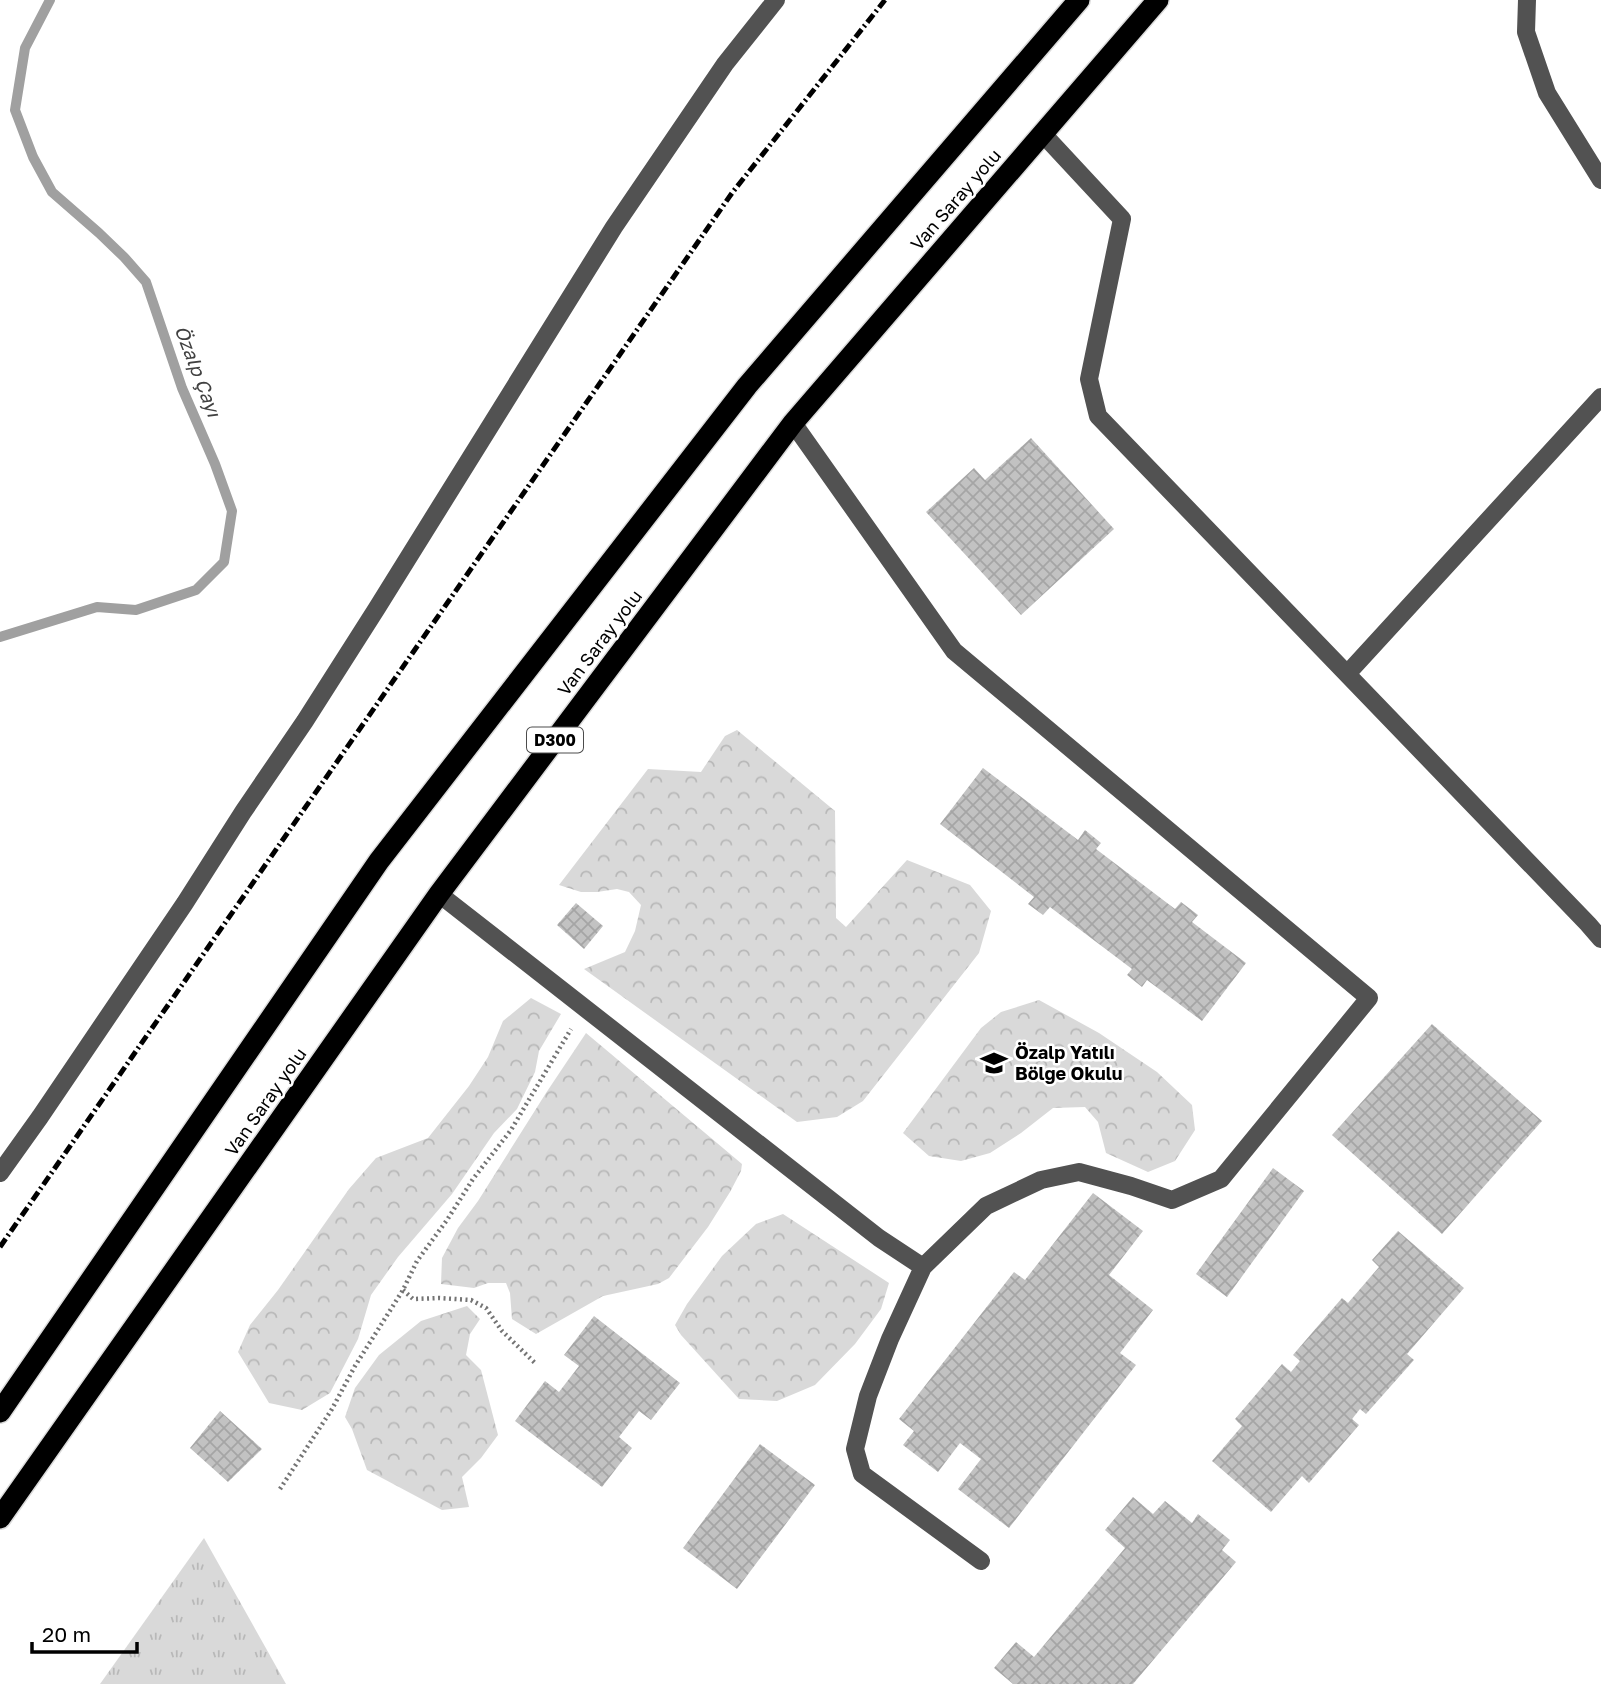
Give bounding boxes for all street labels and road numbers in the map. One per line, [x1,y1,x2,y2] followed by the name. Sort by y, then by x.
[905,144,1005,254] street label: Van Saray yolu
[552,585,646,700] street label: Van Saray yolu
[527,727,583,752] road number: D300
[220,1043,311,1160] street label: Van Saray yolu

